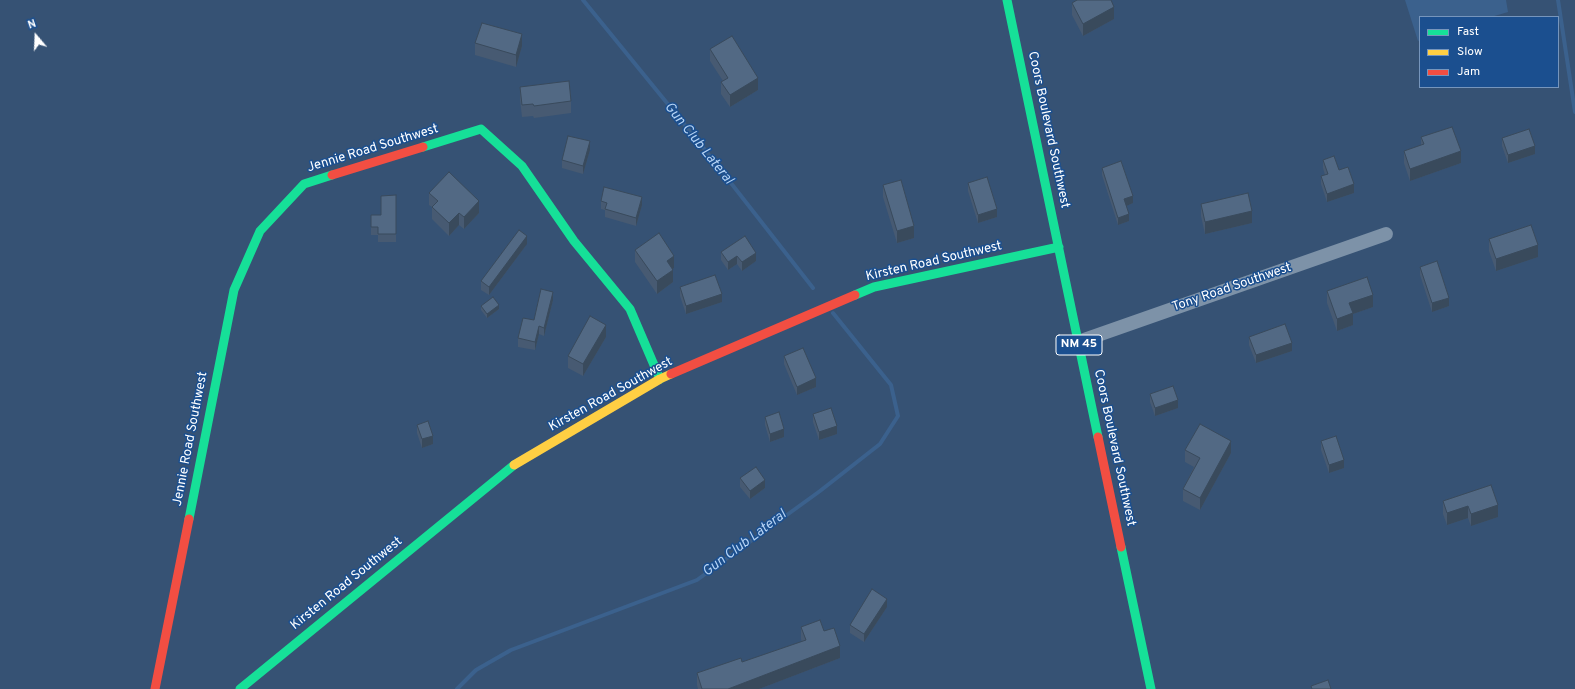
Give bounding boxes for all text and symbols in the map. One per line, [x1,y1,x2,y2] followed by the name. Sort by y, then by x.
[16,16,56,56] north arrow
[1419,16,1559,88] legend
[26,17,38,33] text: N
[1457,24,1479,40] text: Fast
[1457,44,1483,60] text: Slow
[1024,50,1072,210] street label: Coors Boulevard Southwest
[1457,64,1480,80] text: Jam
[660,100,736,188] water label: Gun Club Lateral
[305,122,441,176] street label: Jennie Road Southwest
[864,239,1004,285] street label: Kirsten Road Southwest
[1170,260,1294,316] street label: Tony Road Southwest
[1056,335,1102,355] road number: NM 45
[546,354,676,436] street label: Kirsten Road Southwest
[1090,368,1138,528] street label: Coors Boulevard Southwest
[170,371,212,507] street label: Jennie Road Southwest
[700,507,790,581] water label: Gun Club Lateral
[288,534,406,634] street label: Kirsten Road Southwest

